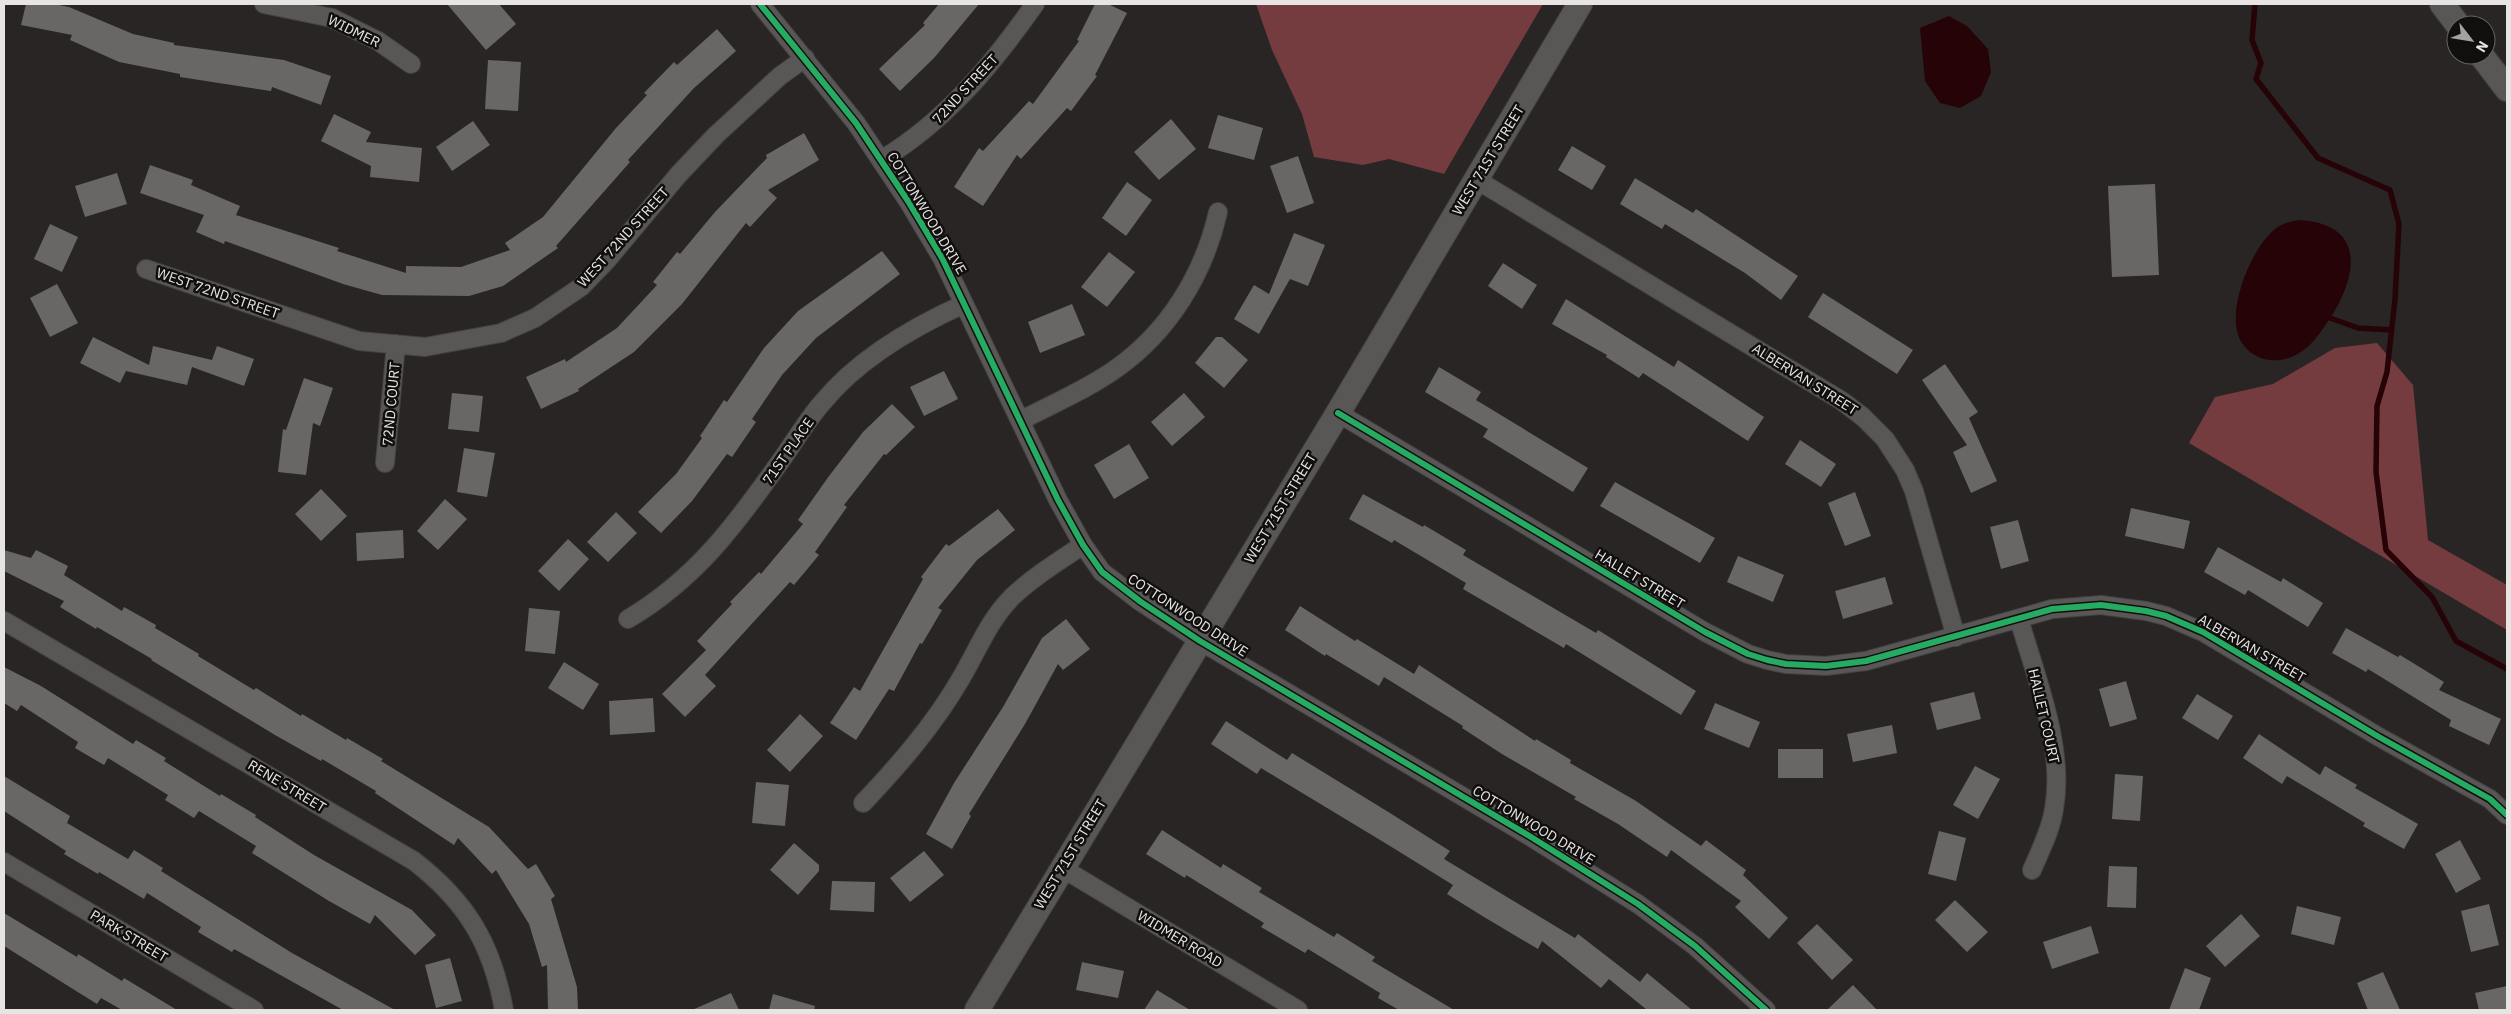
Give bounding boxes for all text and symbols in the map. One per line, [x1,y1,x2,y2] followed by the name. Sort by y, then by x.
[325,11,383,51] street label: WIDMER
[2446,15,2496,65] north arrow
[2472,38,2492,56] text: N
[928,50,1002,128] street label: 72ND STREET
[1448,102,1528,218] street label: WEST 71ST STREET
[883,149,971,277] street label: COTTONWOOD DRIVE
[573,183,673,291] street label: WEST 72ND STREET
[154,264,282,322] street label: WEST 72ND STREET
[1749,339,1861,419] street label: ALBERVAN STREET
[378,361,404,447] street label: 72ND COURT
[758,414,818,488] street label: 71ST PLACE
[1240,450,1320,566] street label: WEST 71ST STREET
[1592,545,1688,613] street label: HALLET STREET
[1125,569,1251,661] street label: COTTONWOOD DRIVE
[2195,610,2309,686] street label: ALBERVAN STREET
[2024,667,2064,765] street label: HALLET COURT
[245,756,329,816] street label: RENE STREET
[1470,781,1598,869] street label: COTTONWOOD DRIVE
[1030,796,1110,912] street label: WEST 71ST STREET
[87,906,171,966] street label: PARK STREET
[1134,907,1226,971] street label: WIDMER ROAD

